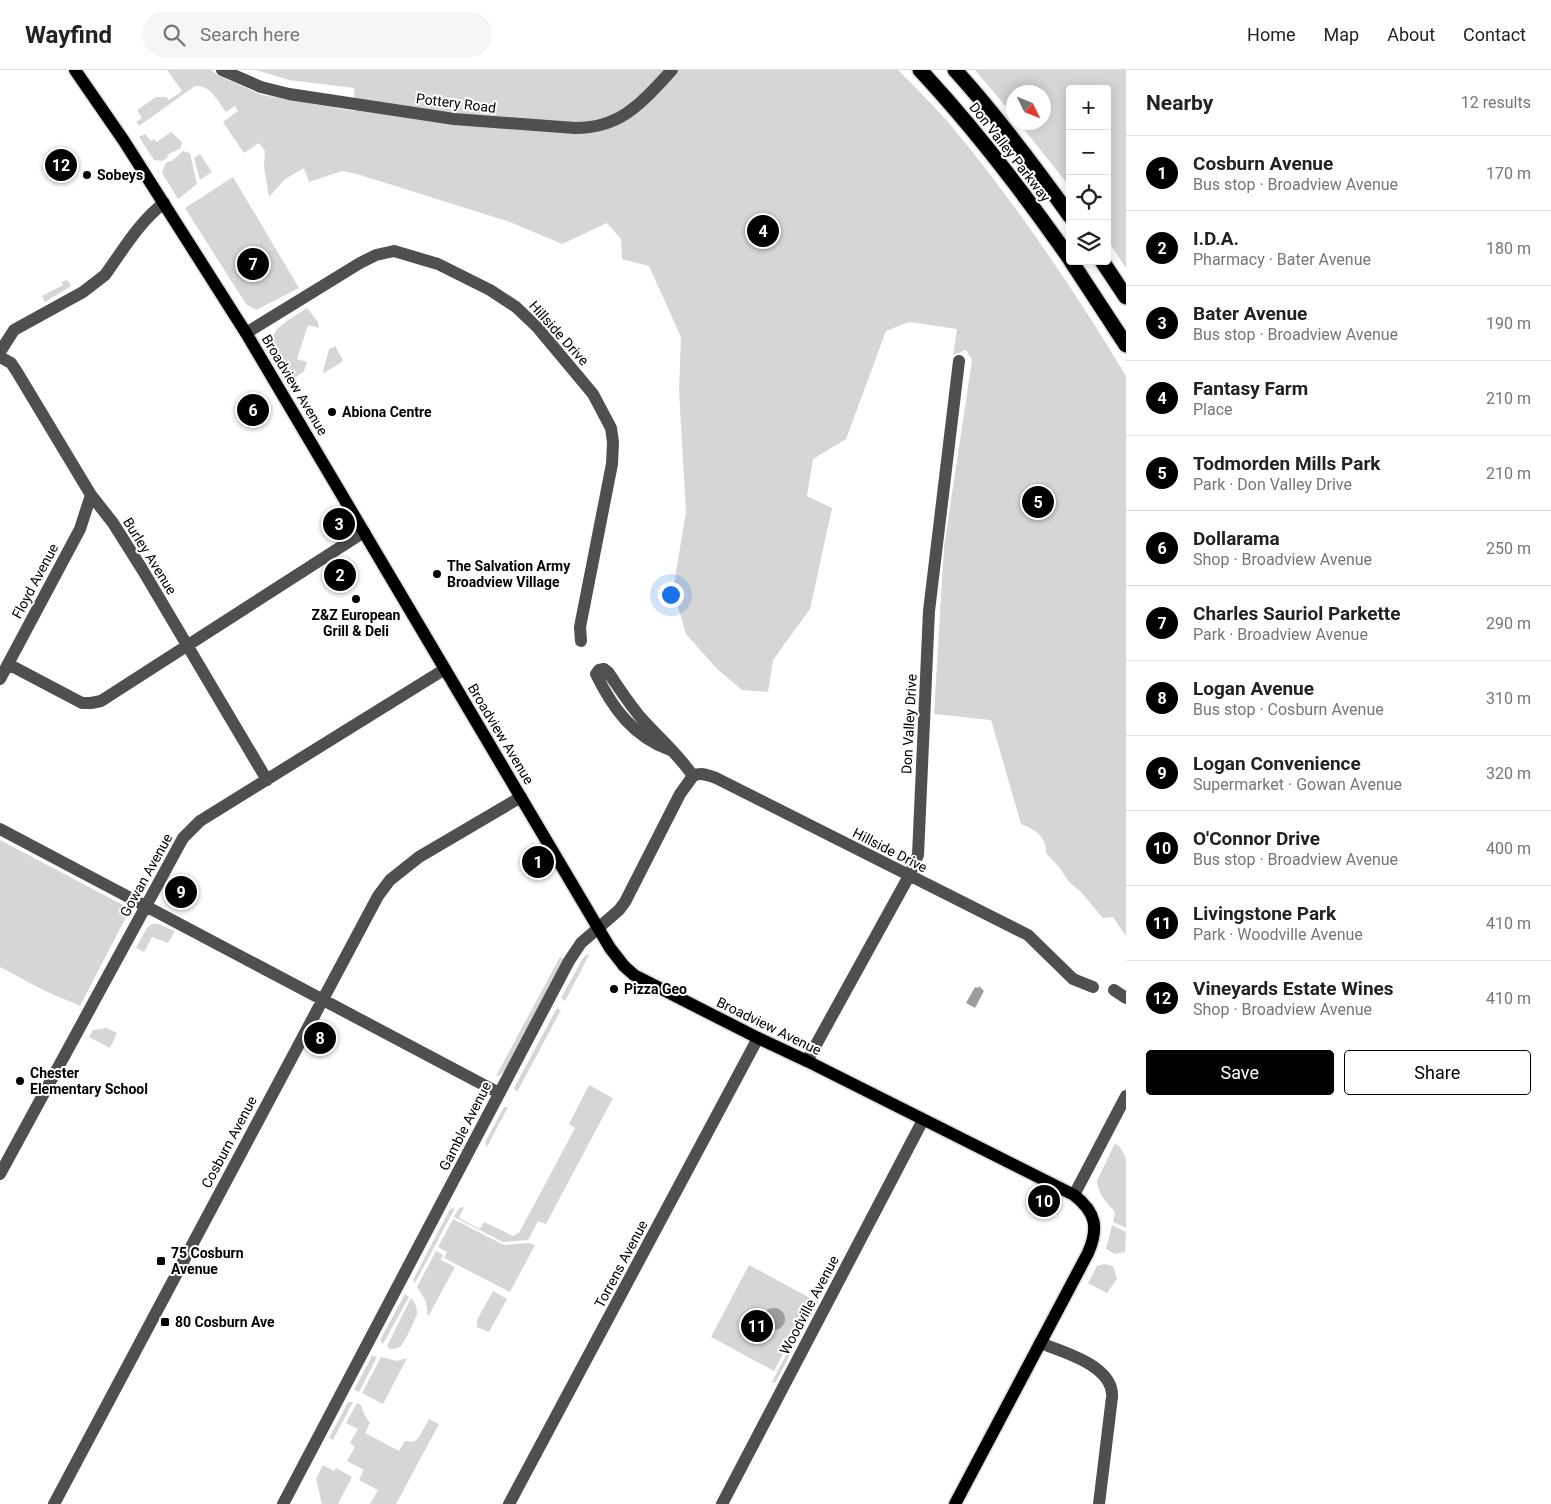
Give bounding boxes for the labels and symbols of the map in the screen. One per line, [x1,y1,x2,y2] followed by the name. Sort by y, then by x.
[1006,85,1051,130] north arrow
[415,90,497,116] street label: Pottery Road
[966,99,1054,205] street label: Don Valley Parkway
[45,146,77,184] pin: 12
[97,167,143,183] place label: Sobeys
[81,169,93,181] marker: Sobeys
[747,212,779,250] pin: 4
[237,245,269,283] pin: 7
[526,298,592,368] street label: Hillside Drive
[259,332,331,438] street label: Broadview Avenue
[237,391,269,429] pin: 6
[342,404,432,420] place label: Abiona Centre
[326,406,338,418] marker: Abiona Centre
[1022,483,1054,521] pin: 5
[323,505,355,543] pin: 3
[120,515,180,597] street label: Burley Avenue
[9,541,61,621] street label: Floyd Avenue
[324,556,356,594] pin: 2
[447,558,571,590] place label: The Salvation Army Broadview Village
[431,568,443,580] marker: The Salvation Army Broadview Village
[658,582,684,608] your location
[350,593,362,605] marker: Z&Z European Grill & Deli
[312,607,401,639] place label: Z&Z European Grill & Deli
[898,674,920,774] street label: Don Valley Drive
[465,681,537,787] street label: Broadview Avenue
[850,824,930,876] street label: Hillside Drive
[117,831,175,919] street label: Gowan Avenue
[522,843,554,881] pin: 1
[165,873,197,911] pin: 9
[624,981,687,997] place label: Pizza Geo
[608,983,620,995] marker: Pizza Geo
[714,994,824,1058] street label: Broadview Avenue
[304,1019,336,1057] pin: 8
[30,1065,148,1097] place label: Chester Elementary School
[14,1075,26,1087] marker: Chester Elementary School
[436,1079,494,1173] street label: Gamble Avenue
[198,1093,260,1191] street label: Cosburn Avenue
[1028,1182,1060,1220] pin: 10
[591,1218,651,1310] street label: Torrens Avenue
[171,1245,244,1277] place label: 75 Cosburn Avenue
[776,1253,842,1357] street label: Woodville Avenue
[155,1255,167,1267] marker: 75 Cosburn Avenue
[741,1307,773,1345] pin: 11
[175,1314,275,1330] place label: 80 Cosburn Ave
[159,1316,171,1328] marker: 80 Cosburn Ave

